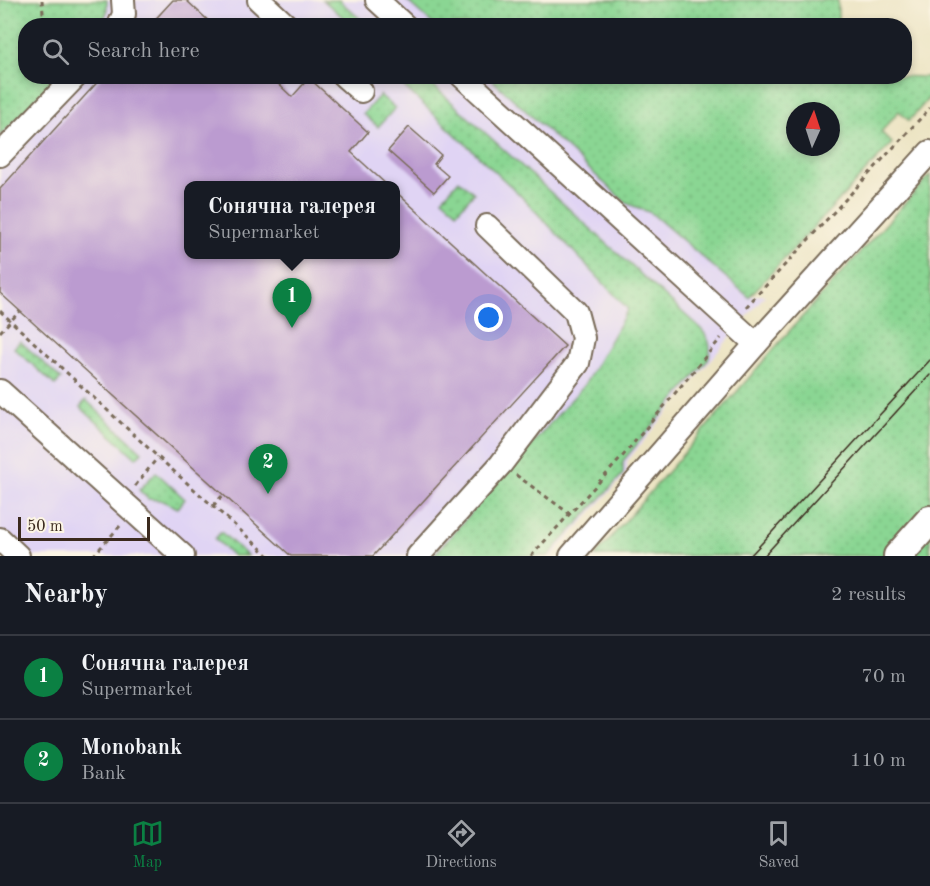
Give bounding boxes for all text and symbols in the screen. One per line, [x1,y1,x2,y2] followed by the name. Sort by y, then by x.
[18,18,912,84] search box
[39,35,72,68] icon: search
[87,40,200,62] text: Search here
[786,102,840,156] north arrow
[184,181,400,259] popup
[208,196,376,218] text: Сонячна галерея
[208,223,319,243] text: Supermarket
[272,278,312,328] pin: 1
[474,303,503,332] your location
[248,444,288,494] pin: 2
[18,514,150,542] scale bar
[27,519,63,535] text: 50 m
[24,582,108,608] text: Nearby
[831,585,906,605] text: 2 results
[81,653,249,675] text: Сонячна галерея
[38,667,49,687] text: 1
[861,667,906,687] text: 70 m
[81,680,192,700] text: Supermarket
[81,737,182,759] text: Monobank
[38,751,49,771] text: 2
[850,751,906,771] text: 110 m
[81,764,126,784] text: Bank
[131,817,164,873] tab: Map
[426,817,497,873] tab: Directions
[758,817,799,873] tab: Saved

